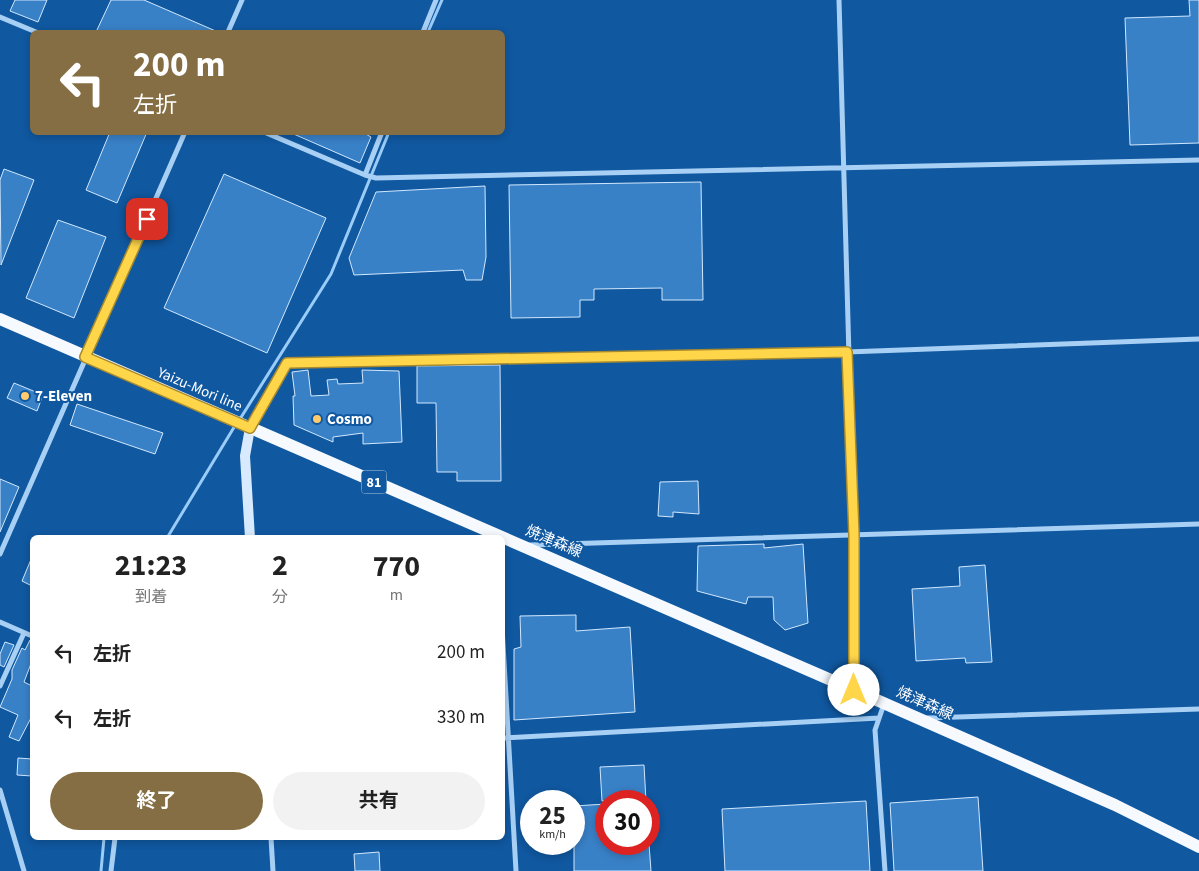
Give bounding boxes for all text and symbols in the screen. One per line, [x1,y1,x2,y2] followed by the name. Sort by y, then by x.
[133,40,225,90] text: 200 m
[50,50,115,115] icon: left
[133,89,177,121] text: 左折
[126,198,168,240] pin
[133,205,161,233] icon: arrive
[153,362,246,417] street label: Yaizu-Mori line
[35,386,92,407] place label: 7-Eleven
[19,390,31,402] marker: 7-Eleven
[327,409,372,430] place label: Cosmo
[311,413,323,425] marker: Cosmo
[362,471,386,494] road number: 81
[522,520,586,563] street label: 焼津森線
[115,544,187,587] text: 21:23
[272,544,288,587] text: 2
[373,545,420,588] text: 770
[390,584,403,606] text: m
[135,586,167,608] text: 到着
[272,586,288,608] text: 分
[50,639,78,667] icon: left
[437,639,485,666] text: 200 m
[93,641,131,668] text: 左折
[827,663,879,715] position arrow
[893,682,956,725] street label: 焼津森線
[50,704,78,732] icon: left
[437,704,485,731] text: 330 m
[93,706,131,733] text: 左折
[50,772,263,830] button: 終了
[273,772,485,830] button: 共有
[595,790,660,855] speed limit sign: 30
[539,798,566,834] text: 25
[539,826,566,843] text: km/h

